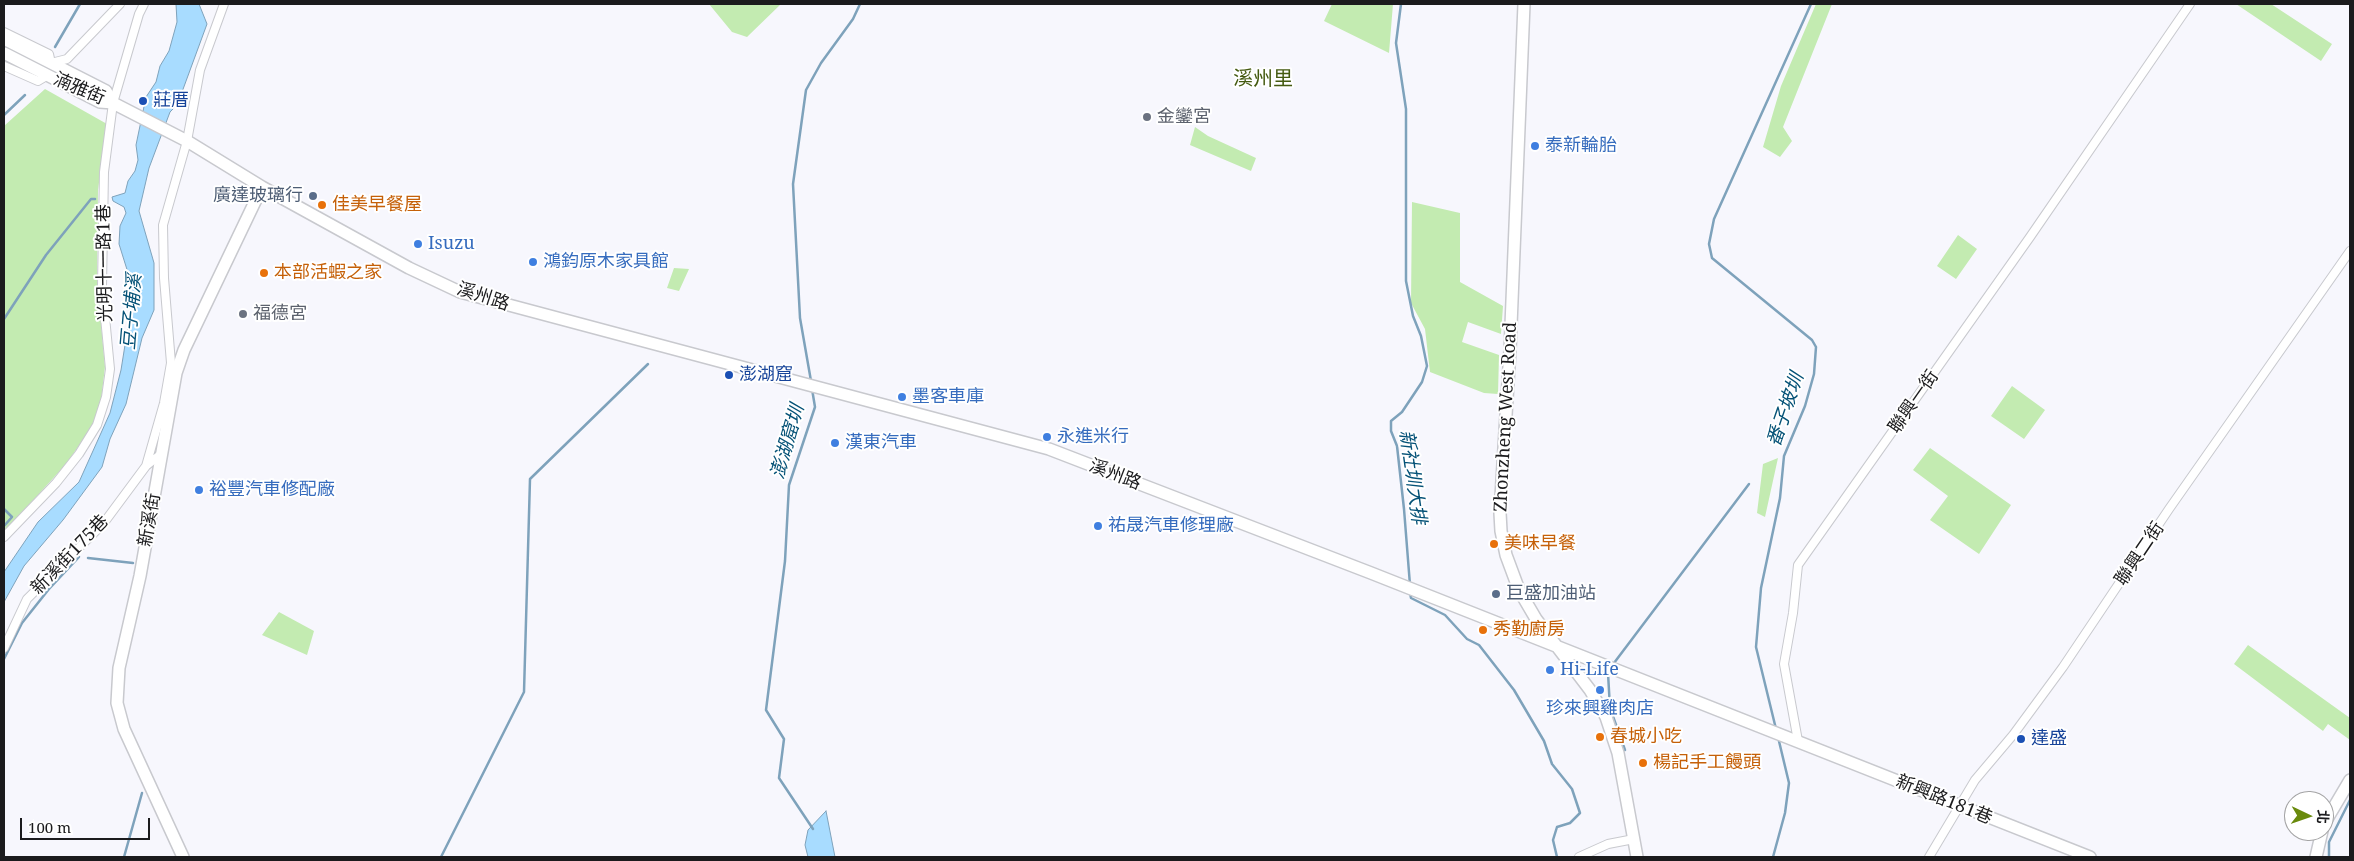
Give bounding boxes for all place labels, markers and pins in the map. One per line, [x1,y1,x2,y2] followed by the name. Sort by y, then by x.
[153,90,189,112] place label: 莊厝
[137,95,149,107] marker: 莊厝
[1157,106,1211,128] place label: 金鑾宮
[1141,111,1153,123] marker: 金鑾宮
[1545,135,1617,157] place label: 泰新輪胎
[1529,140,1541,152] marker: 泰新輪胎
[213,185,303,207] place label: 廣達玻璃行
[307,190,319,202] marker: 廣達玻璃行
[332,194,422,216] place label: 佳美早餐屋
[316,199,328,211] marker: 佳美早餐屋
[428,233,475,255] place label: Isuzu
[412,238,424,250] marker: Isuzu
[543,251,669,273] place label: 鴻鈞原木家具館
[527,256,539,268] marker: 鴻鈞原木家具館
[274,262,382,284] place label: 本部活蝦之家
[258,267,270,279] marker: 本部活蝦之家
[253,303,307,325] place label: 福德宮
[237,308,249,320] marker: 福德宮
[739,364,793,386] place label: 澎湖窟
[723,369,735,381] marker: 澎湖窟
[912,386,984,408] place label: 墨客車庫
[896,391,908,403] marker: 墨客車庫
[1057,426,1129,448] place label: 永進米行
[1041,431,1053,443] marker: 永進米行
[845,432,917,454] place label: 漢東汽車
[829,437,841,449] marker: 漢東汽車
[209,479,335,501] place label: 裕豐汽車修配廠
[193,484,205,496] marker: 裕豐汽車修配廠
[1108,515,1234,537] place label: 祐晟汽車修理廠
[1092,520,1104,532] marker: 祐晟汽車修理廠
[1504,533,1576,555] place label: 美味早餐
[1488,538,1500,550] marker: 美味早餐
[1506,583,1596,605] place label: 巨盛加油站
[1490,588,1502,600] marker: 巨盛加油站
[1493,619,1565,641] place label: 秀勤廚房
[1477,624,1489,636] marker: 秀勤廚房
[1560,659,1619,681] place label: Hi-Life
[1544,664,1556,676] marker: Hi-Life
[1594,684,1606,696] marker: 珍來興雞肉店
[1546,698,1654,720] place label: 珍來興雞肉店
[1610,726,1682,748] place label: 春城小吃
[2031,728,2067,750] place label: 達盛
[1594,731,1606,743] marker: 春城小吃
[2015,733,2027,745] marker: 達盛
[1653,752,1761,774] place label: 楊記手工饅頭
[1637,757,1649,769] marker: 楊記手工饅頭

